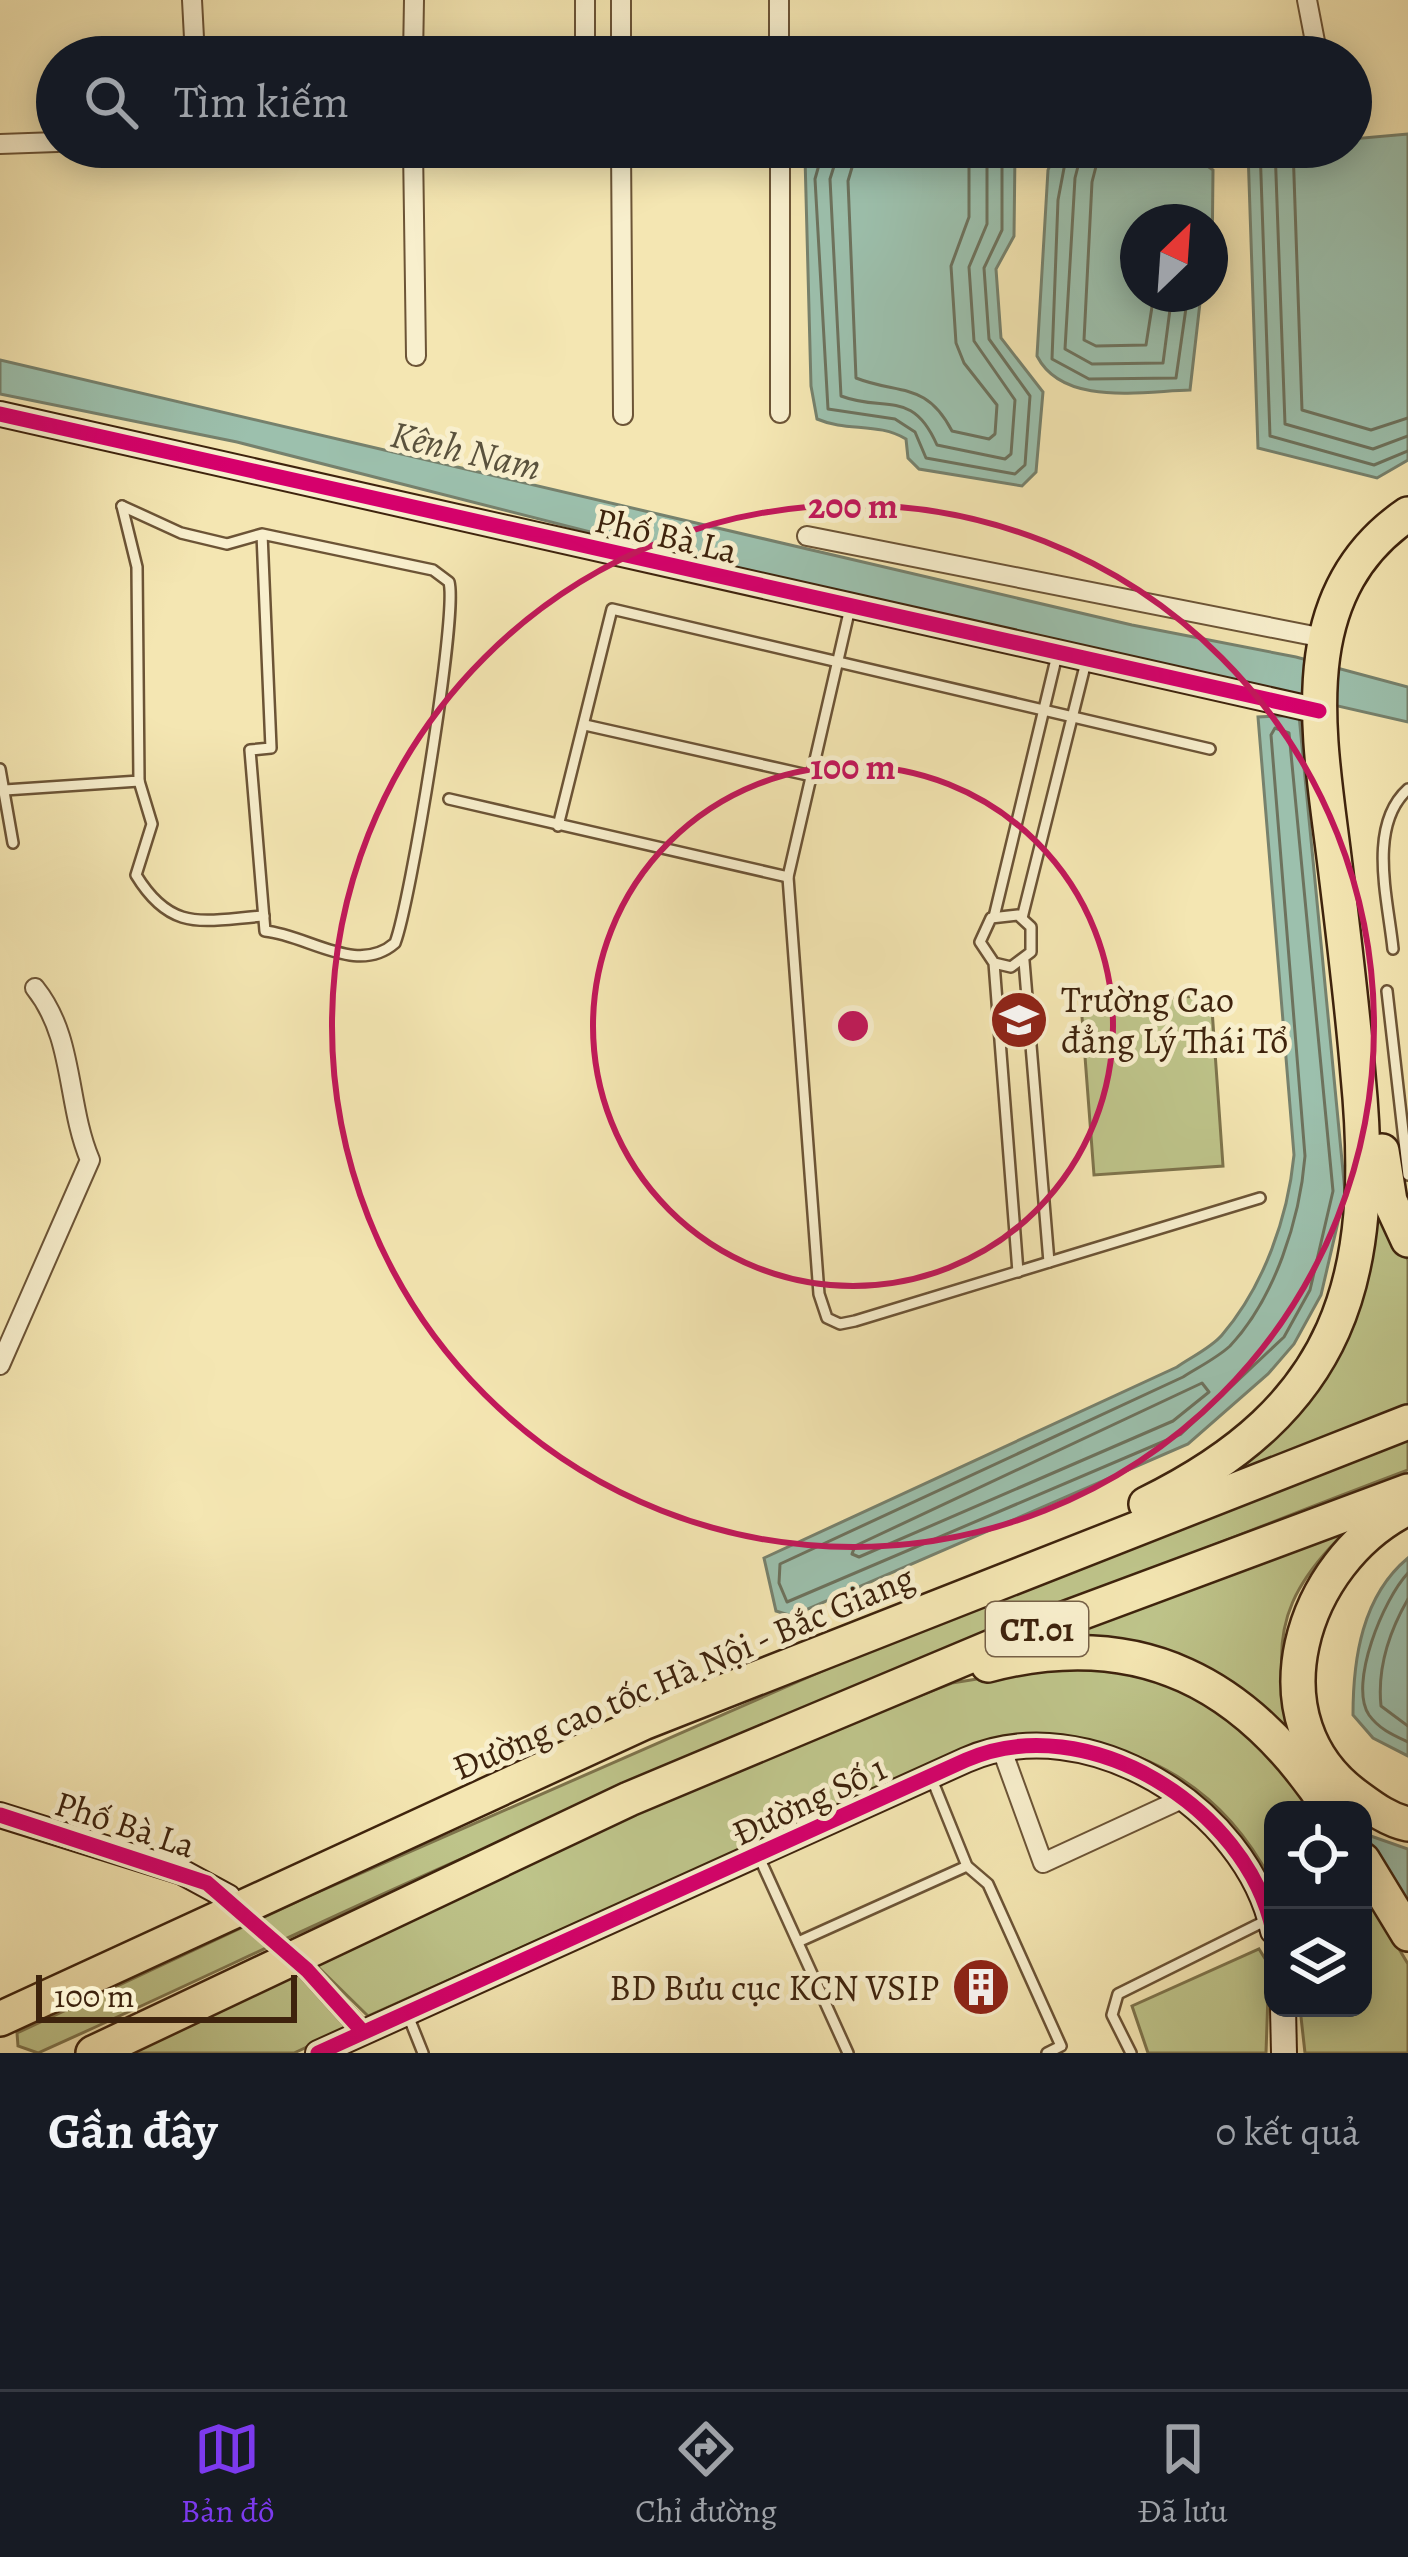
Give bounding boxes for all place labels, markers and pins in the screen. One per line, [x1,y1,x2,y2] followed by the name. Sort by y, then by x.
[1061,975,1288,1065] place label: Trường Cao đẳng Lý Thái Tổ
[988,989,1050,1051] school or university icon: Trường Cao đẳng Lý Thái Tổ
[832,1005,874,1047] centre of rings
[950,1956,1012,2018] building icon: BD Bưu cục KCN VSIP
[609,1963,939,2012] place label: BD Bưu cục KCN VSIP

